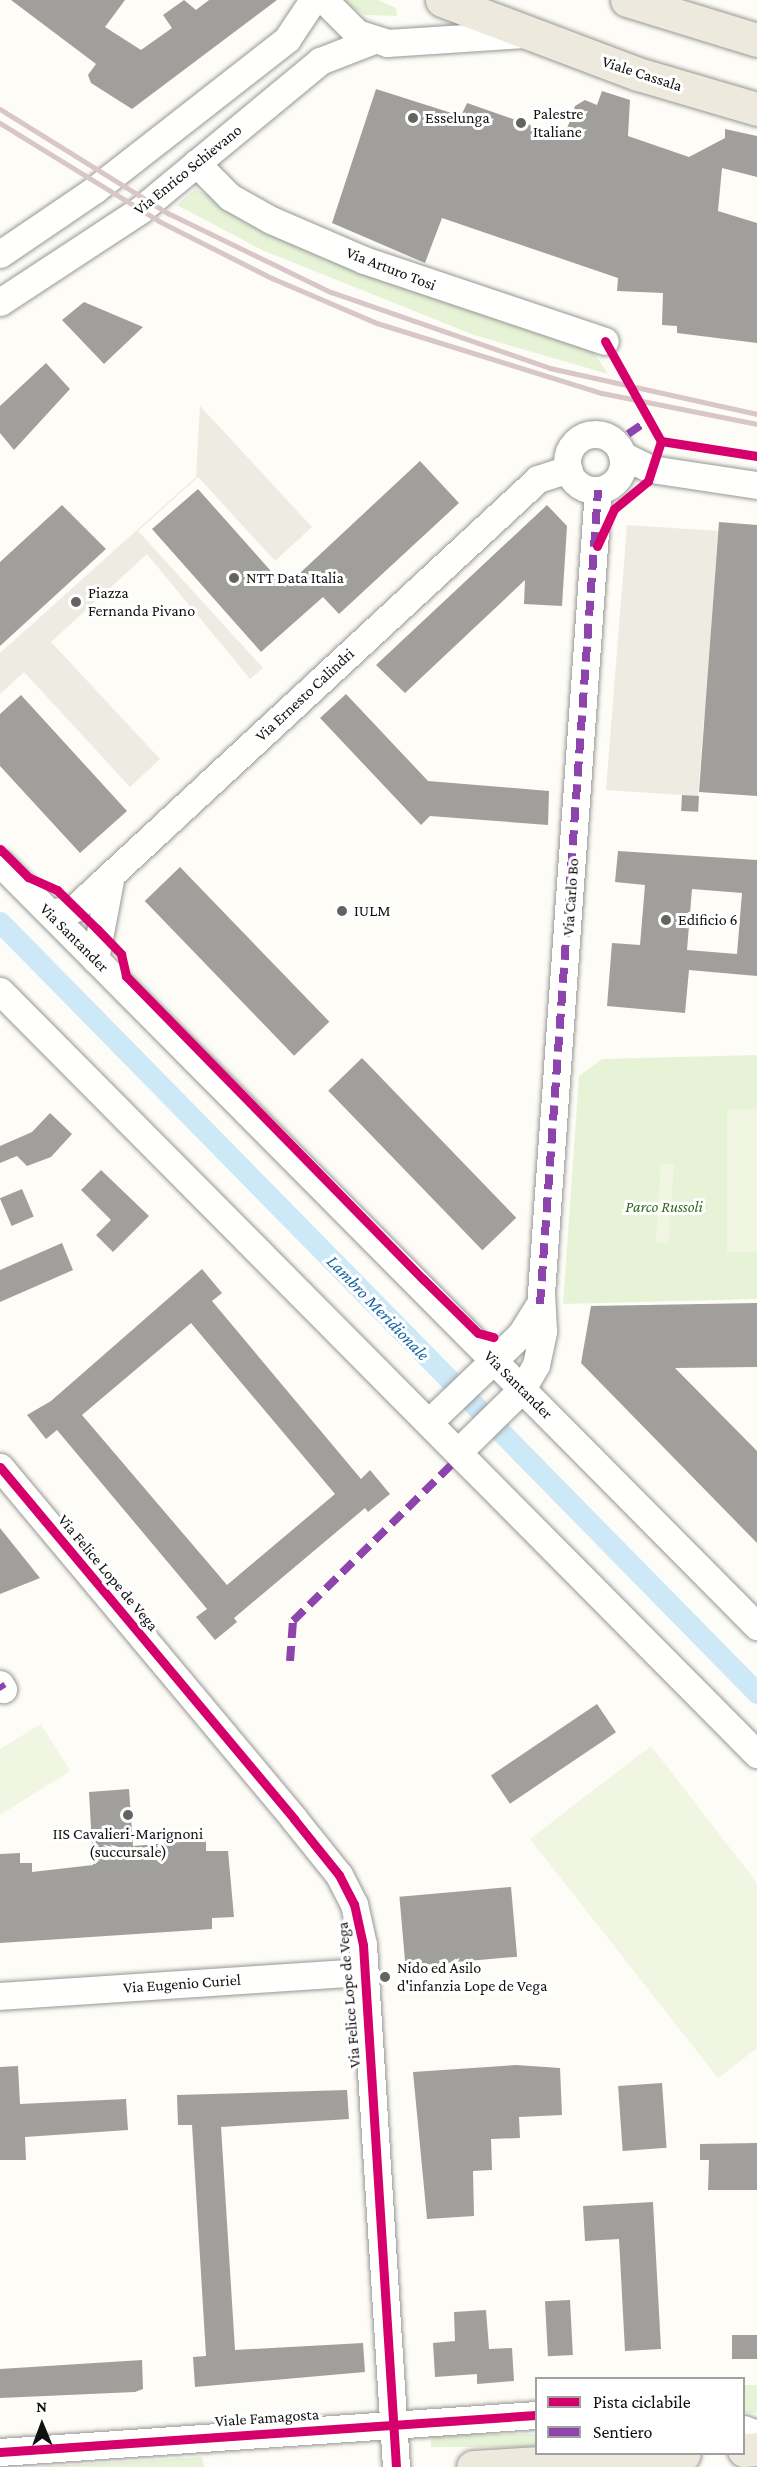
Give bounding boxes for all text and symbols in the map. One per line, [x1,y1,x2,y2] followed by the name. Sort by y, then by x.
[600,52,684,96] street label: Viale Cassala
[533,104,583,142] place label: Palestre Italiane
[425,108,490,128] place label: Esselunga
[406,111,420,125] marker: Esselunga
[514,116,528,130] marker: Palestre Italiane
[130,121,246,219] street label: Via Enrico Schievano
[343,243,439,295] street label: Via Arturo Tosi
[246,568,344,588] place label: NTT Data Italia
[227,571,241,585] marker: NTT Data Italia
[88,583,195,621] place label: Piazza Fernanda Pivano
[69,595,83,609] marker: Piazza Fernanda Pivano
[252,644,358,746] street label: Via Ernesto Calindri
[559,858,583,936] street label: Via Carlo Bo
[36,900,112,976] street label: Via Santander
[354,901,390,921] place label: IULM
[335,904,349,918] marker: IULM
[678,910,738,930] place label: Edificio 6
[659,913,673,927] marker: Edificio 6
[625,1197,703,1217] park label: Parco Russoli
[322,1251,434,1365] water label: Lambro Meridionale
[480,1347,556,1423] street label: Via Santander
[54,1511,162,1635] street label: Via Felice Lope de Vega
[121,1808,135,1822] marker: IIS Cavalieri-Marignoni (succursale)
[53,1824,203,1862] place label: IIS Cavalieri-Marignoni (succursale)
[333,1921,365,2069] street label: Via Felice Lope de Vega
[397,1958,547,1996] place label: Nido ed Asilo d'infanzia Lope de Vega
[123,1970,241,1998] street label: Via Eugenio Curiel
[378,1970,392,1984] marker: Nido ed Asilo d'infanzia Lope de Vega
[535,2377,745,2455] legend
[593,2392,691,2412] text: Pista ciclabile
[12,2395,72,2455] north arrow
[36,2398,47,2415] text: N
[214,2405,320,2431] street label: Viale Famagosta
[593,2422,653,2442] text: Sentiero

